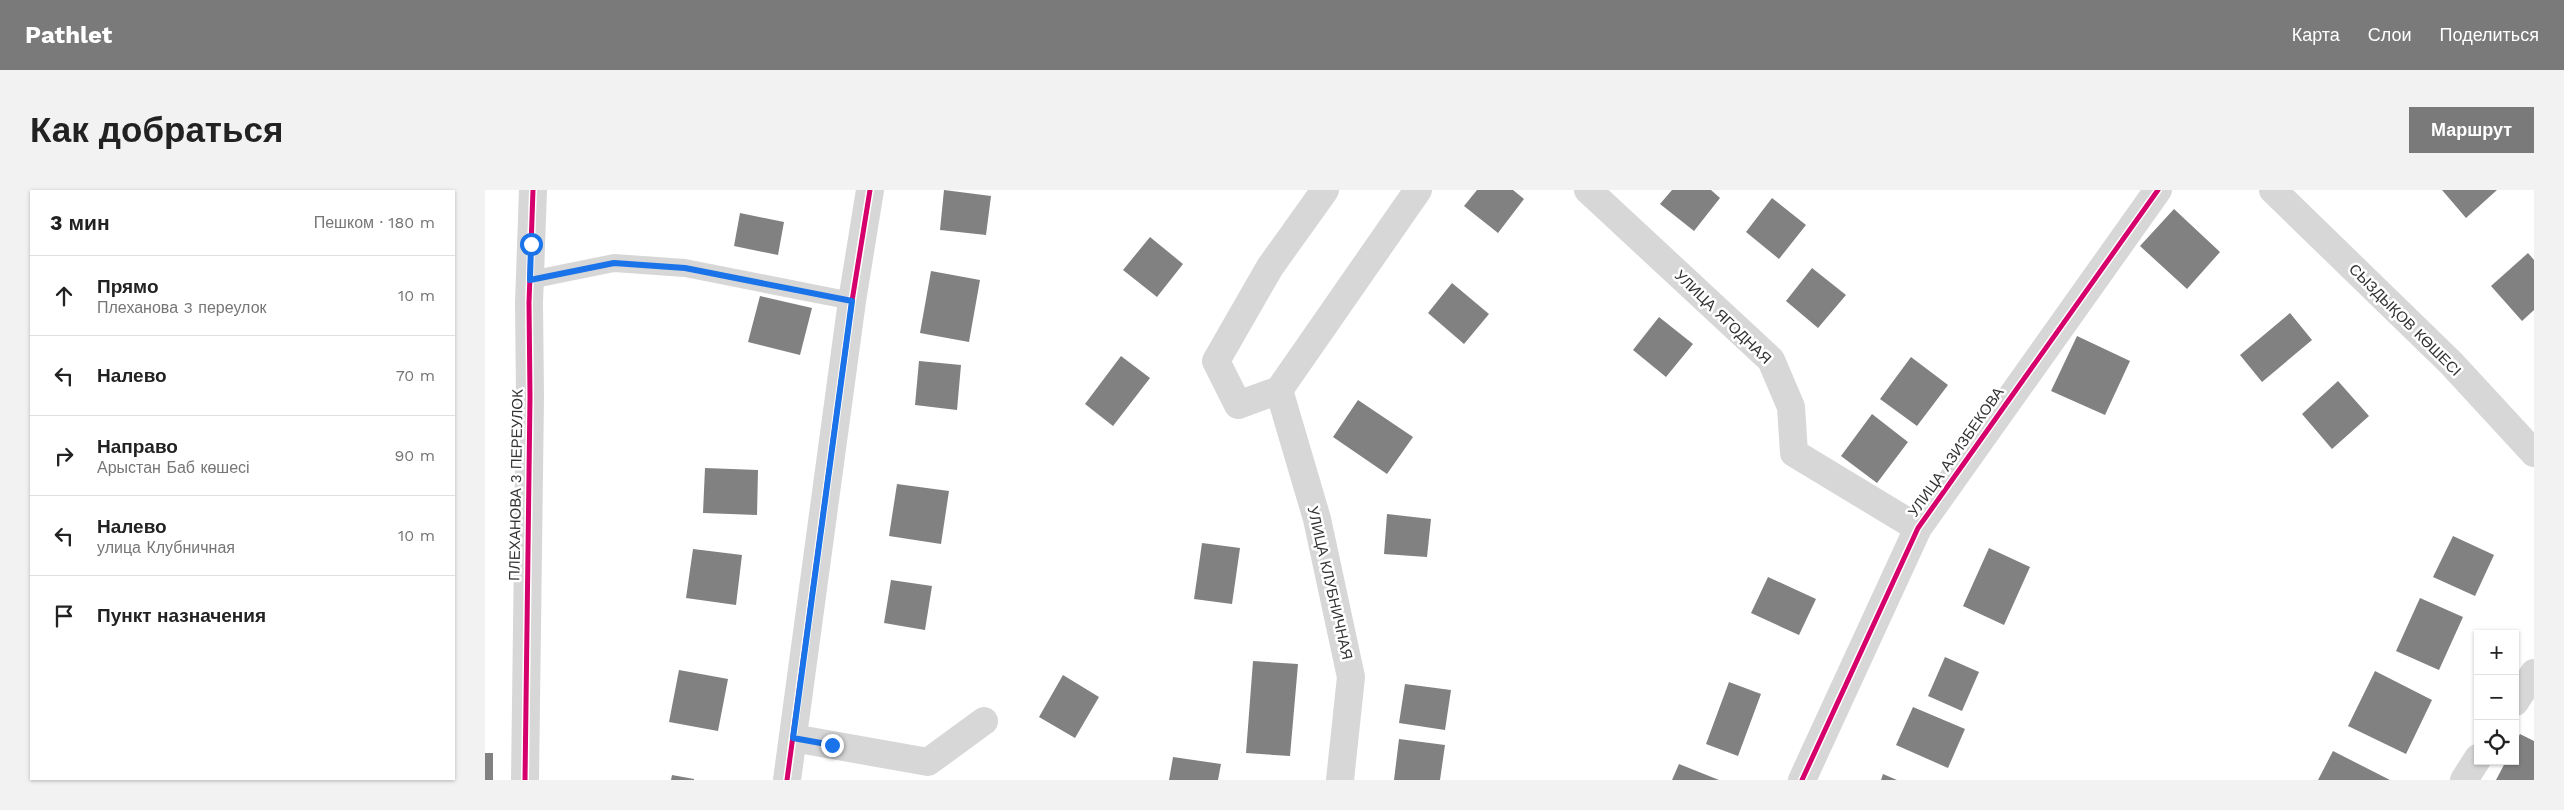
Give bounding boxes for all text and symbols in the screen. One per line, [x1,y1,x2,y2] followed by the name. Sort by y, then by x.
[25,21,112,49] text: Pathlet
[2292,24,2340,45] text: Карта
[2368,24,2412,45] text: Слои
[2440,24,2539,45] text: Поделиться
[2409,107,2534,153] button: Маршрут
[30,109,283,151] text: Как добраться
[50,210,110,235] text: 3 мин
[314,213,435,232] text: Пешком · 180 m
[520,233,543,256] route start
[2345,260,2465,380] street label: СЫЗДЫҚОВ КӨШЕСІ
[1671,266,1775,368] street label: УЛИЦА ЯГОДНАЯ
[97,275,159,298] text: Прямо
[50,282,78,310] icon: ahead
[398,286,435,305] text: 10 m
[97,298,267,317] text: Плеханова 3 переулок
[50,362,78,390] icon: left
[97,364,167,387] text: Налево
[396,366,435,385] text: 70 m
[1904,384,2008,520] street label: УЛИЦА АЗИЗБЕКОВА
[505,389,527,581] street label: ПЛЕХАНОВА 3 ПЕРЕУЛОК
[97,435,178,458] text: Направо
[50,442,78,470] icon: right
[394,446,435,465] text: 90 m
[97,458,250,477] text: Арыстан Баб көшесі
[1304,504,1356,662] street label: УЛИЦА КЛУБНИЧНАЯ
[97,515,167,538] text: Налево
[50,522,78,550] icon: left
[398,526,435,545] text: 10 m
[97,538,235,557] text: улица Клубничная
[50,602,78,630] icon: arrive
[97,604,266,627] text: Пункт назначения
[2474,630,2519,765] map controls
[2474,630,2519,675] button: +
[2474,675,2519,720] button: −
[2474,720,2519,765] button: locate
[821,734,844,757] route end

